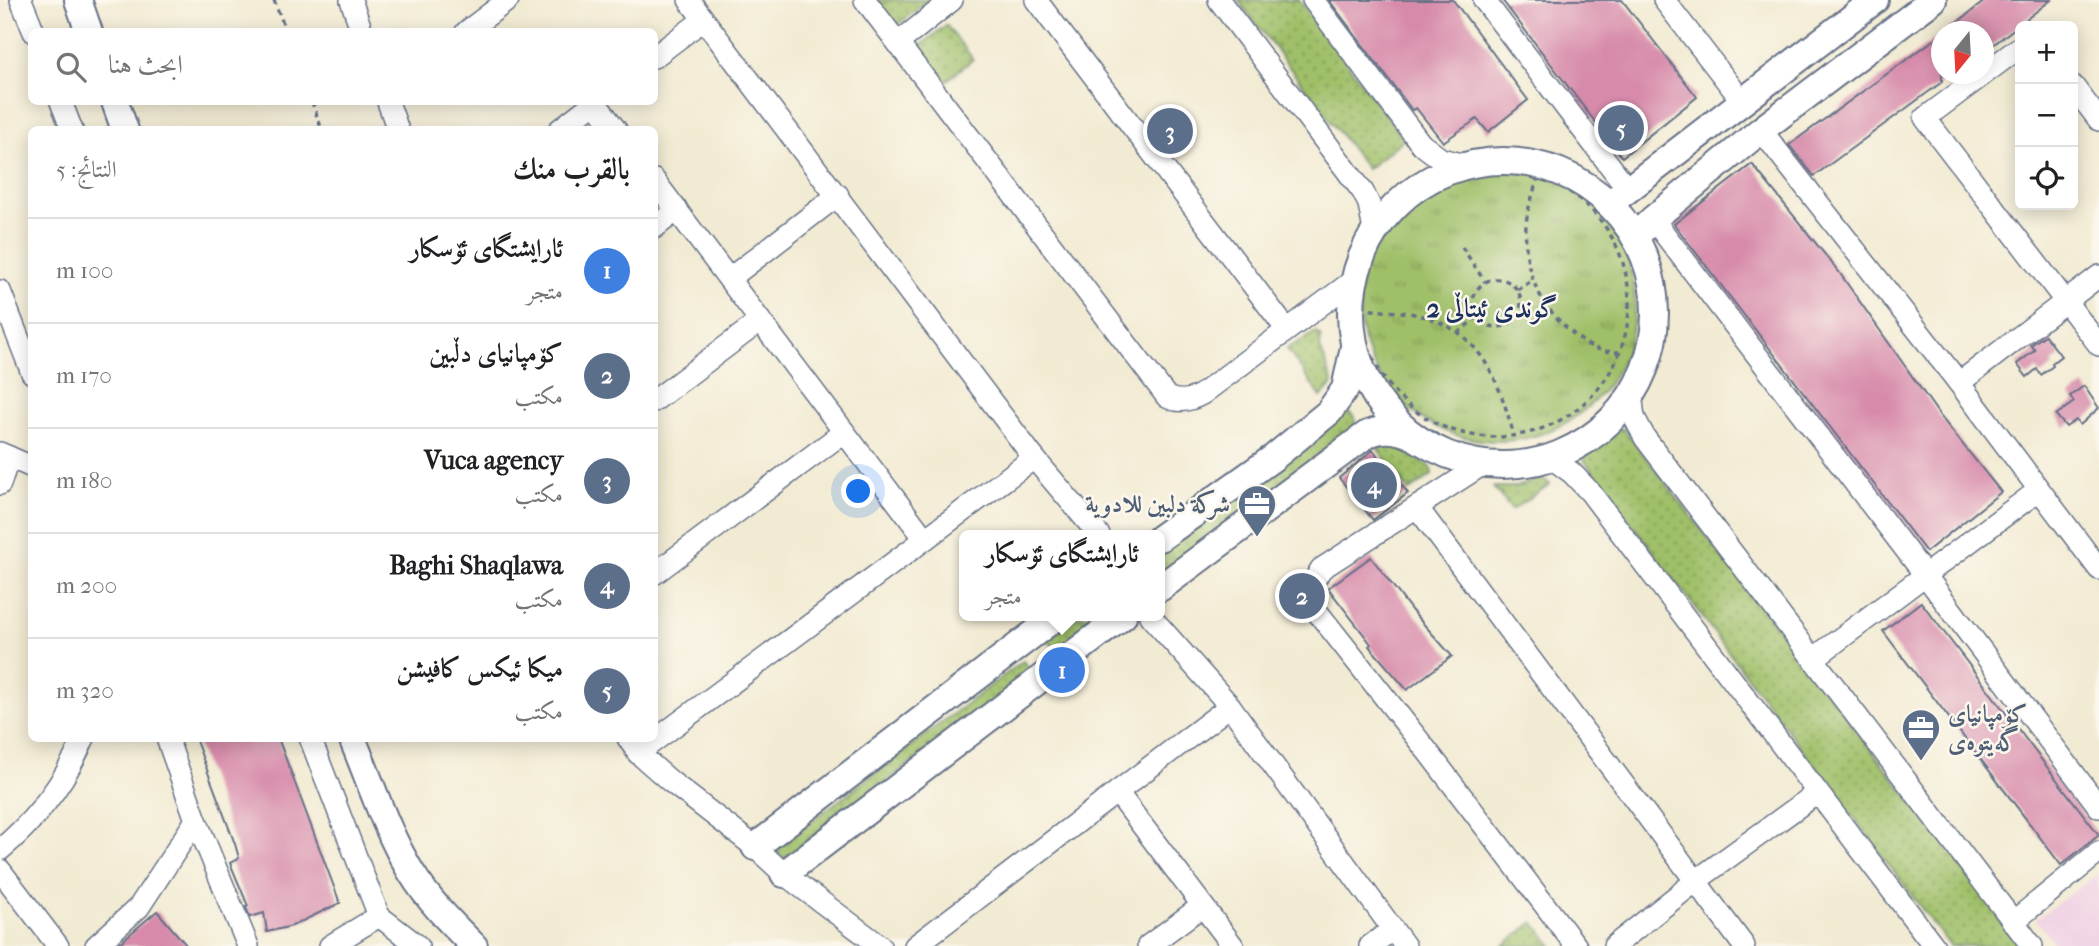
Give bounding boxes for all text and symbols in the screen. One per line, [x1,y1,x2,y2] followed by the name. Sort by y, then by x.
[1931,21,1994,84] north arrow
[2015,21,2078,210] map controls
[2015,21,2078,84] button: +
[28,28,658,105] search box
[52,48,90,86] icon: search
[108,49,183,80] text: ابحث هنا
[2015,84,2078,147] button: −
[1598,102,1644,154] pin: 5
[1147,105,1193,157] pin: 3
[2015,147,2078,210] button: locate
[513,152,630,187] text: بالقرب منك
[56,156,117,183] text: النتائج: 5
[410,233,563,264] text: ئارایشتگای ئۆسکار
[56,257,114,284] text: 100 m
[603,257,611,284] text: 1
[527,278,563,305] text: متجر
[1427,292,1558,325] district label: گوندی ئیتاڵی 2
[429,338,563,369] text: کۆمپانیای دڵبین
[56,362,112,389] text: 170 m
[601,362,613,389] text: 2
[515,383,563,410] text: مكتب
[424,445,563,476] text: Vuca agency
[1351,459,1397,511] pin: 4
[56,467,113,494] text: 180 m
[602,467,612,494] text: 3
[841,474,875,508] your location
[515,481,563,508] text: مكتب
[1236,483,1278,538] office icon: شركة دلبين للادوية
[1085,489,1230,520] place label: شركة دلبين للادوية
[959,530,1165,621] popup
[985,538,1139,569] text: ئارایشتگای ئۆسکار
[389,550,563,581] text: Baghi Shaqlawa
[1279,570,1325,622] pin: 2
[56,572,117,599] text: 200 m
[600,572,614,599] text: 4
[985,583,1022,610] text: متجر
[515,586,563,613] text: مكتب
[1039,644,1085,696] pin: 1
[396,653,563,684] text: میکا ئیکس کافیشن
[56,677,114,704] text: 320 m
[602,677,612,704] text: 5
[515,698,563,725] text: مكتب
[1948,700,2027,757] place label: کۆمپانیای گەیتوەی
[1900,707,1942,762] office icon: کۆمپانیای گەیتوەی

